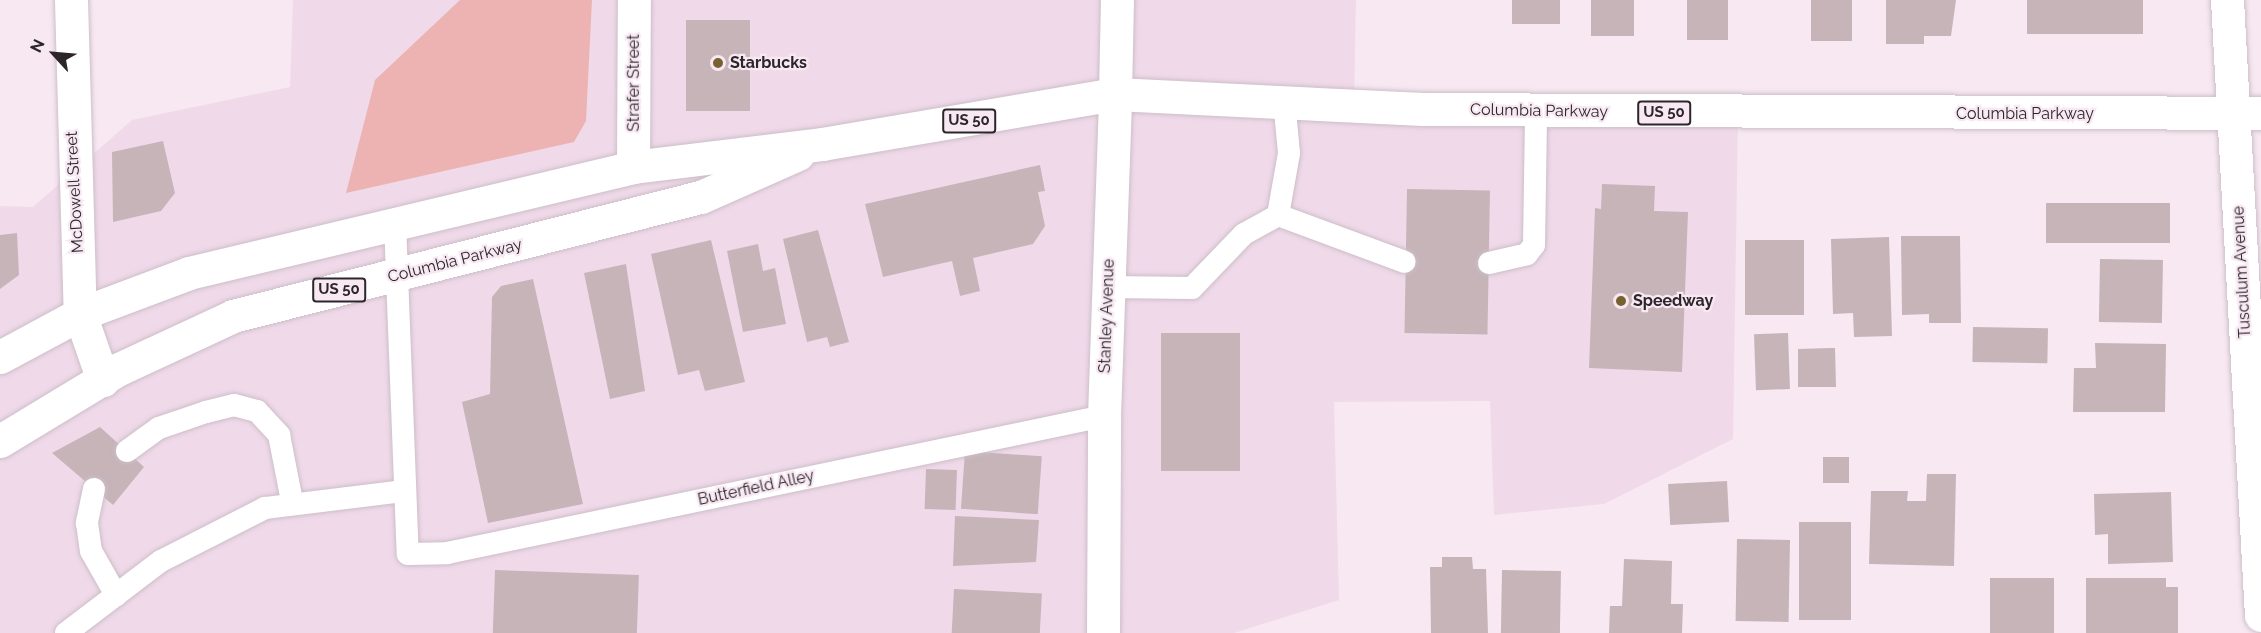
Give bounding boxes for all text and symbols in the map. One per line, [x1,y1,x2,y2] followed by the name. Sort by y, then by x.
[24,24,84,84] north arrow
[624,34,644,132] street label: Strafer Street
[26,36,49,56] text: N
[730,53,807,73] place label: Starbucks
[711,56,725,70] marker: Starbucks
[1470,100,1608,122] street label: Columbia Parkway
[1637,101,1691,125] road number: US 50
[1956,104,2094,124] street label: Columbia Parkway
[942,109,996,133] road number: US 50
[62,130,88,254] street label: McDowell Street
[2229,205,2255,339] street label: Tusculum Avenue
[386,235,524,287] street label: Columbia Parkway
[1095,258,1119,374] street label: Stanley Avenue
[312,278,366,302] road number: US 50
[1633,291,1713,311] place label: Speedway
[1614,294,1628,308] marker: Speedway
[696,466,816,510] street label: Butterfield Alley

